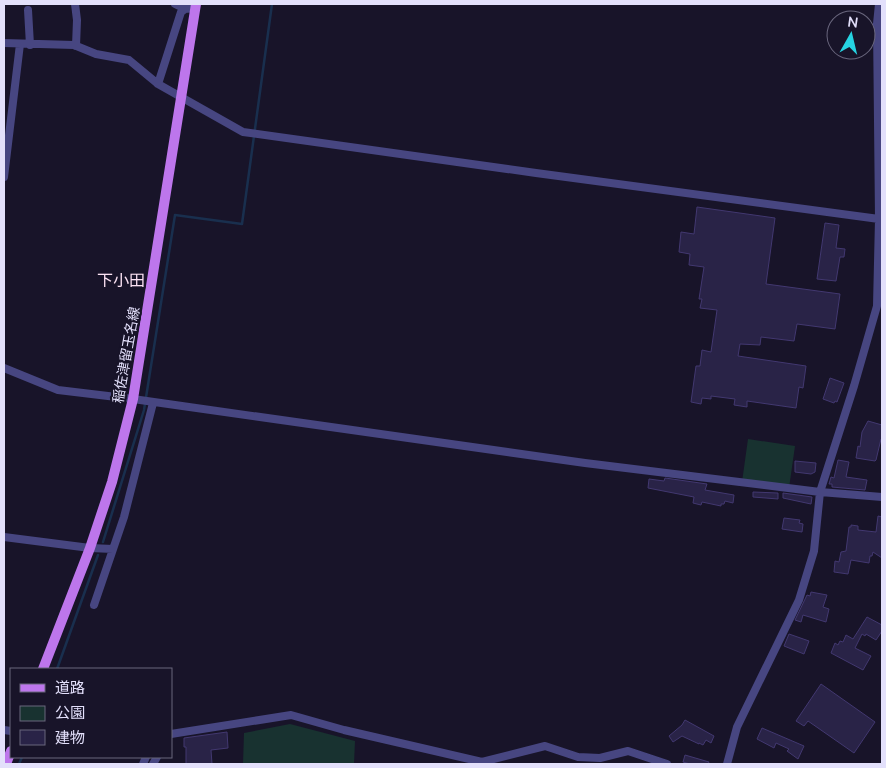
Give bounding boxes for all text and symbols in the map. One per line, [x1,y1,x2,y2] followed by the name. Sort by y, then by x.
[826,10,876,60] north arrow
[846,12,859,32] text: N
[97,270,145,290] district label: 下小田
[109,305,143,405] street label: 稲佐津留玉名線
[10,668,172,758] legend
[55,678,85,697] text: 道路
[55,703,85,722] text: 公園
[55,728,85,747] text: 建物

